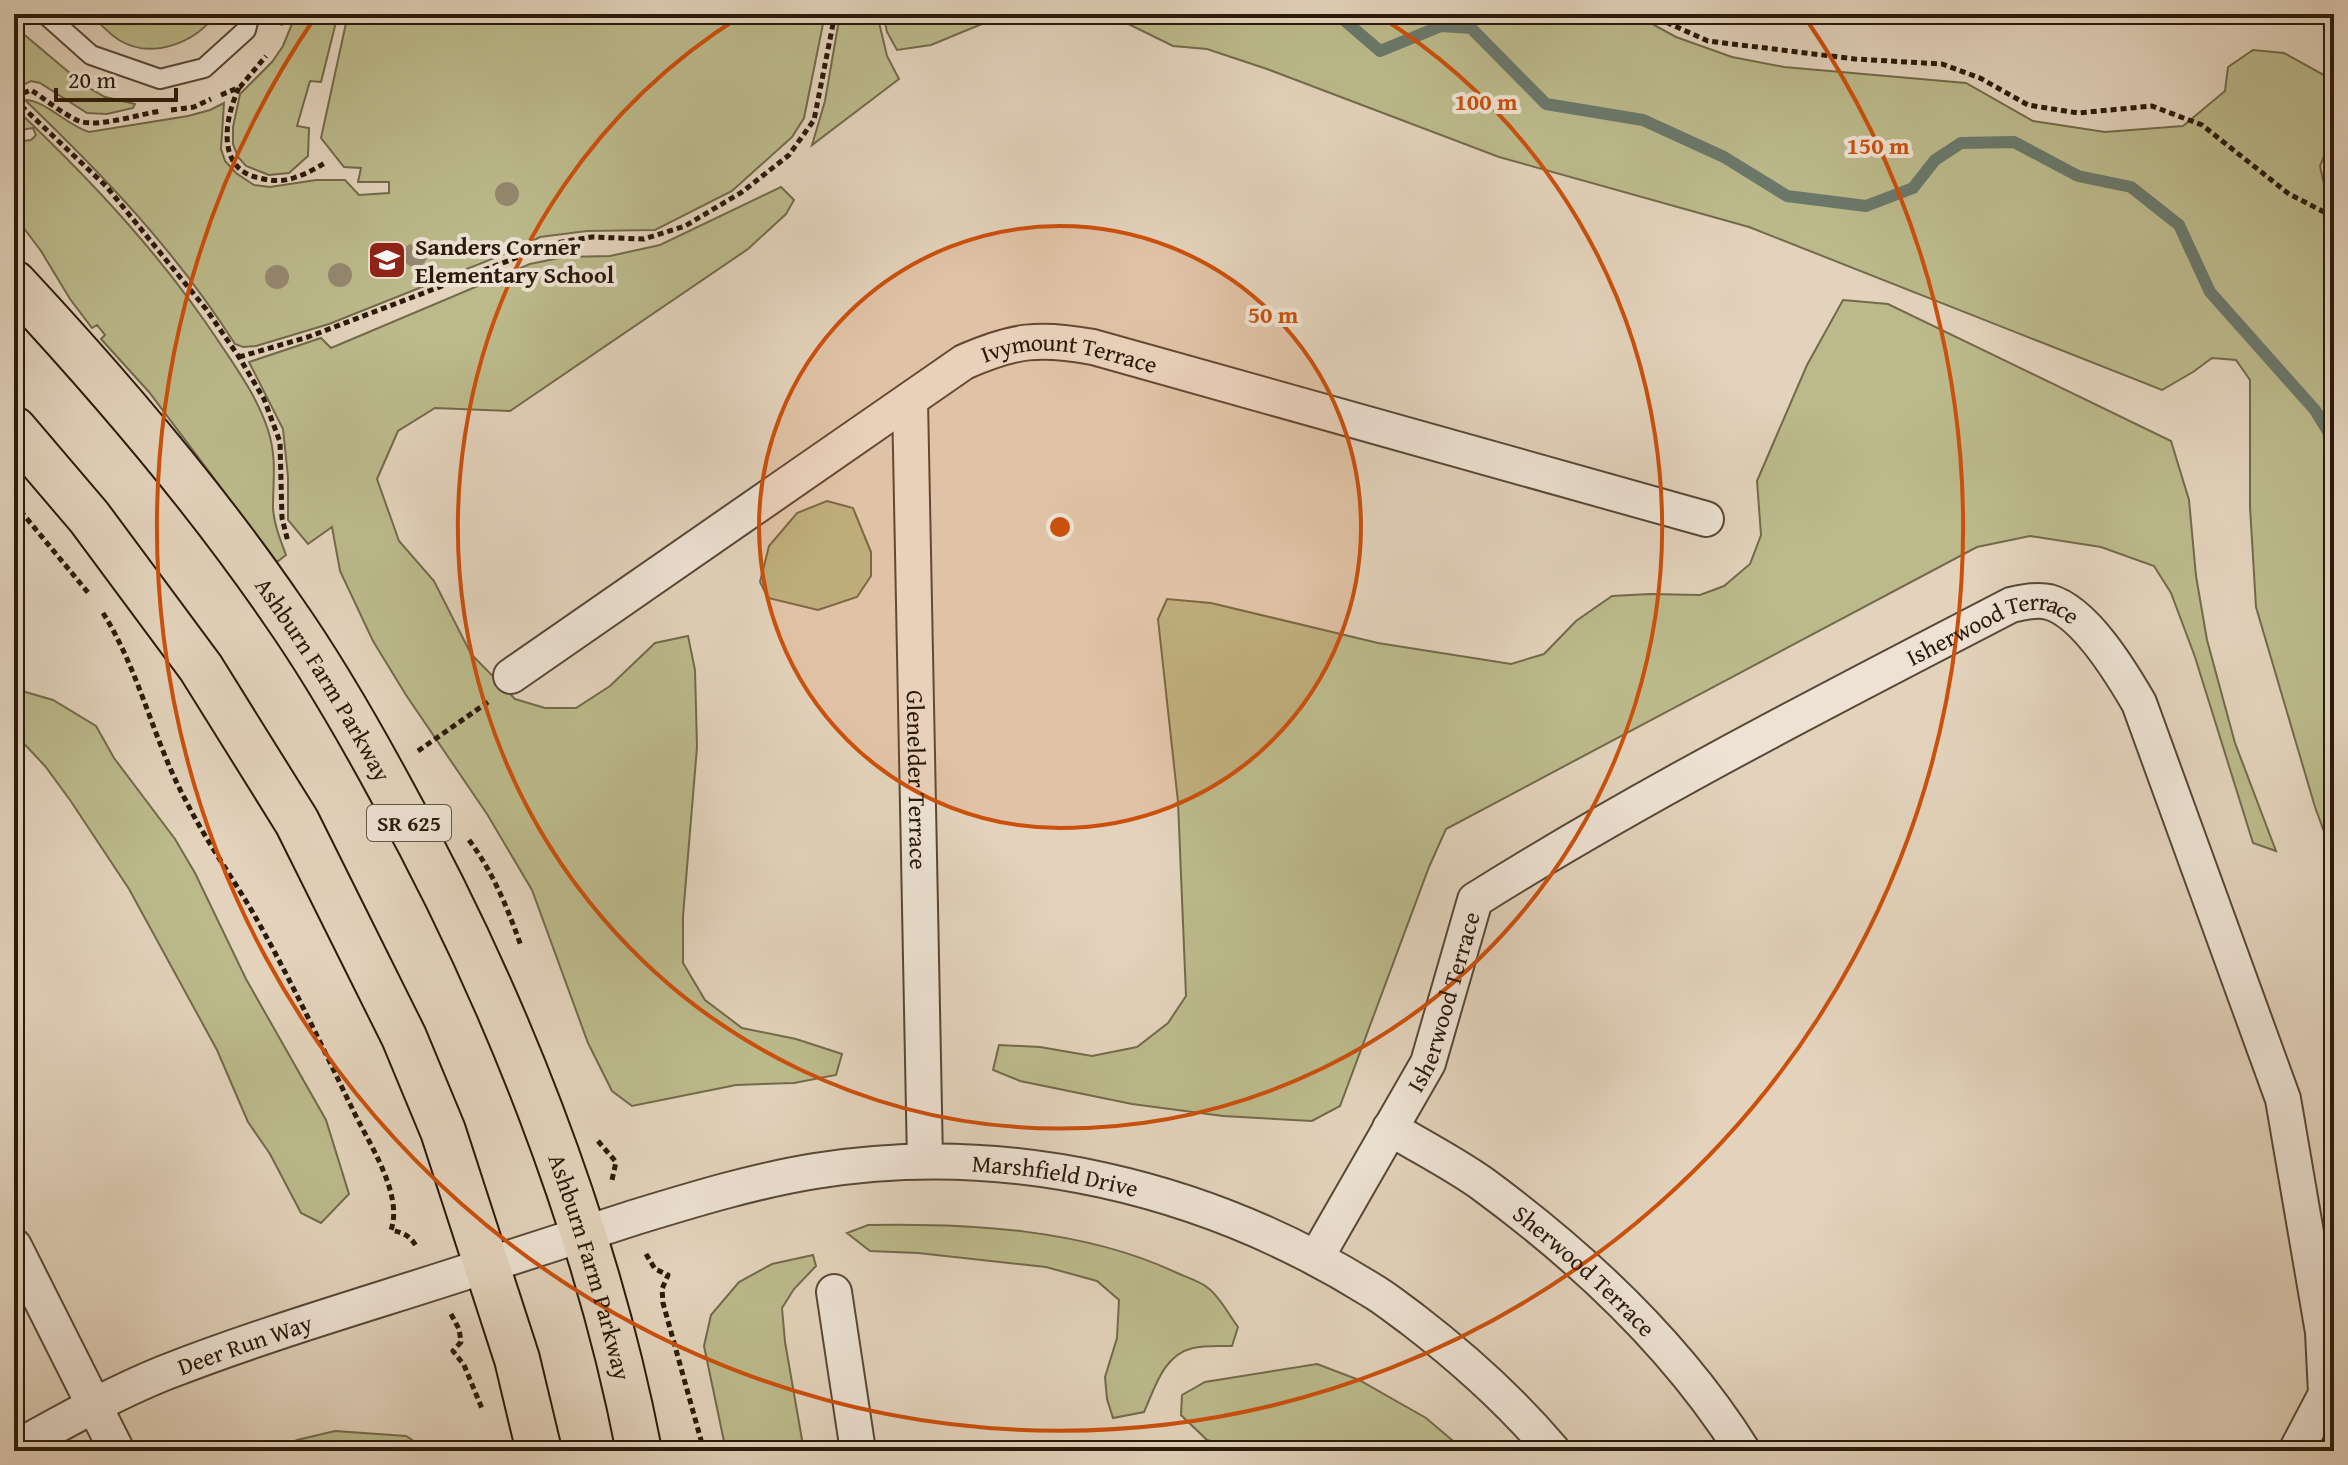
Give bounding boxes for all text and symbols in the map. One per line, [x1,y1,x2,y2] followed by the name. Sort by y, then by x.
[56,52,176,102] scale bar
[68,62,116,97] text: 20 m
[1454,84,1518,119] text: 100 m
[1846,128,1910,163] text: 150 m
[415,229,615,292] place label: Sanders Corner Elementary School
[366,239,408,281] school or university icon: Sanders Corner Elementary School
[1248,297,1299,332] text: 50 m
[975,324,1161,382] street label: Ivymount Terrace
[1046,513,1074,541] centre of rings
[247,570,401,788] street label: Ashburn Farm Parkway
[1900,583,2088,674] street label: Isherwood Terrace
[898,690,937,870] street label: Glenelder Terrace
[367,805,451,841] road number: SR 625
[1398,907,1488,1098] street label: Isherwood Terrace
[971,1145,1142,1206] street label: Marshfield Drive
[540,1149,641,1384] street label: Ashburn Farm Parkway
[1506,1196,1664,1344] street label: Sherwood Terrace
[172,1305,317,1384] street label: Deer Run Way

